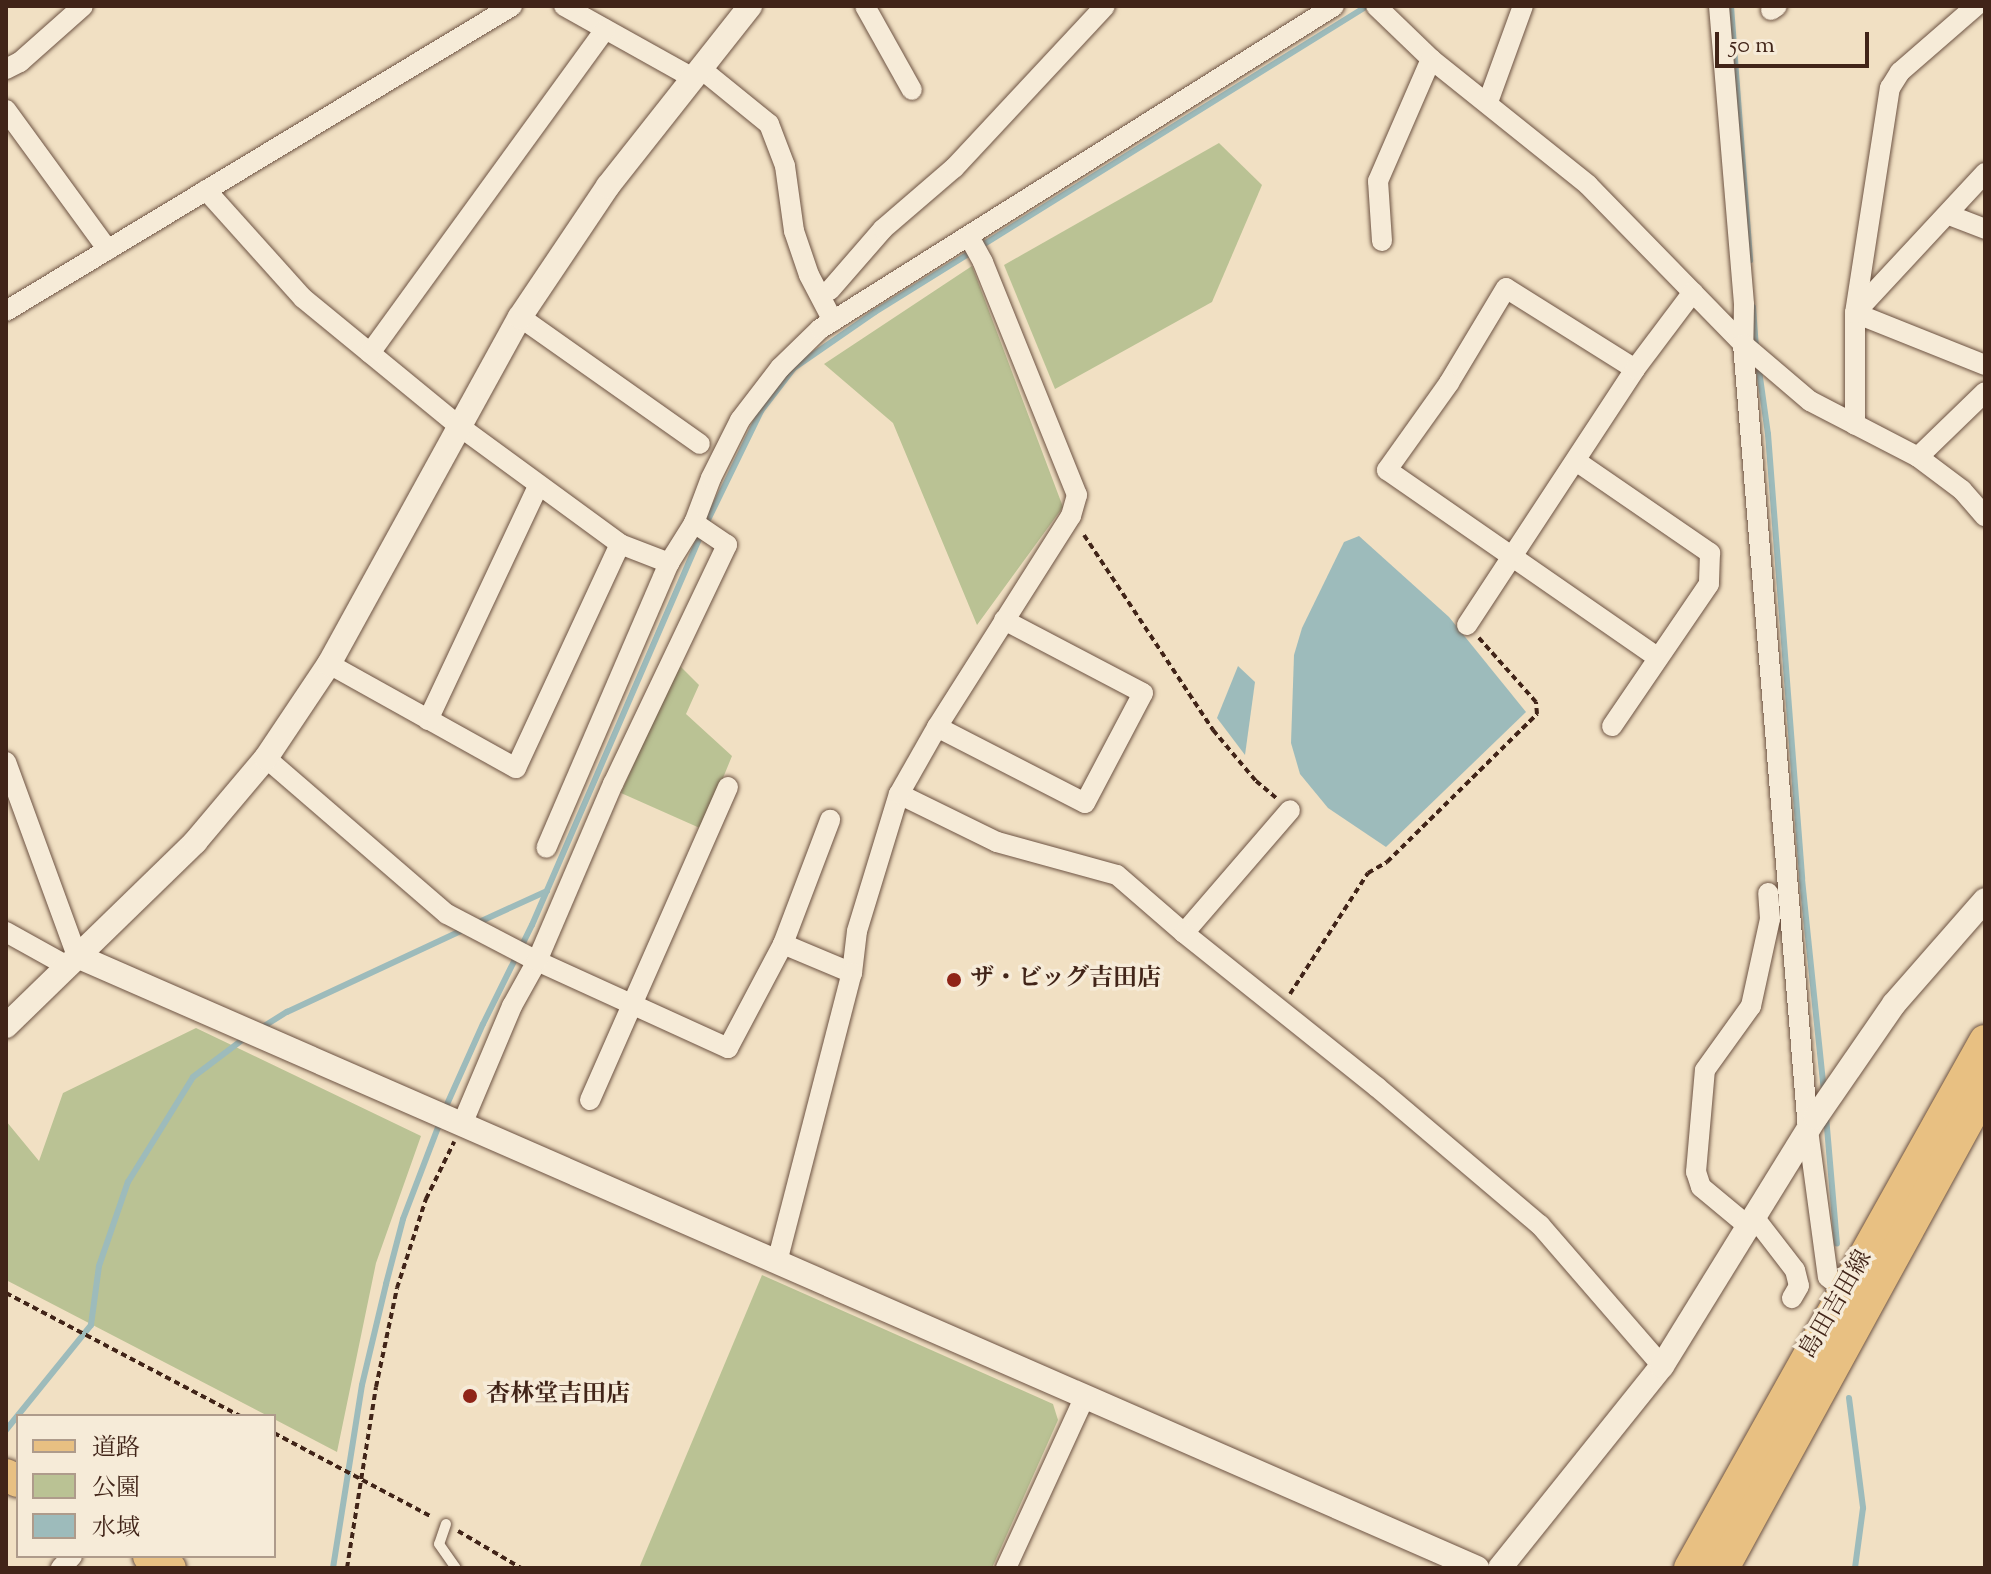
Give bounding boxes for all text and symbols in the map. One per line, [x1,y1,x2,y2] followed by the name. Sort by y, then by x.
[1719,16,1873,66] scale bar
[1729,29,1775,63] text: 50 m
[970,966,1162,994] place label: ザ・ビッグ吉田店
[945,971,963,989] marker: ザ・ビッグ吉田店
[1795,1246,1879,1364] street label: 島田吉田線
[486,1382,630,1410] place label: 杏林堂吉田店
[461,1387,479,1405] marker: 杏林堂吉田店
[16,1414,276,1558] legend
[92,1432,140,1466] text: 道路
[92,1472,140,1506] text: 公園
[92,1512,140,1546] text: 水域

